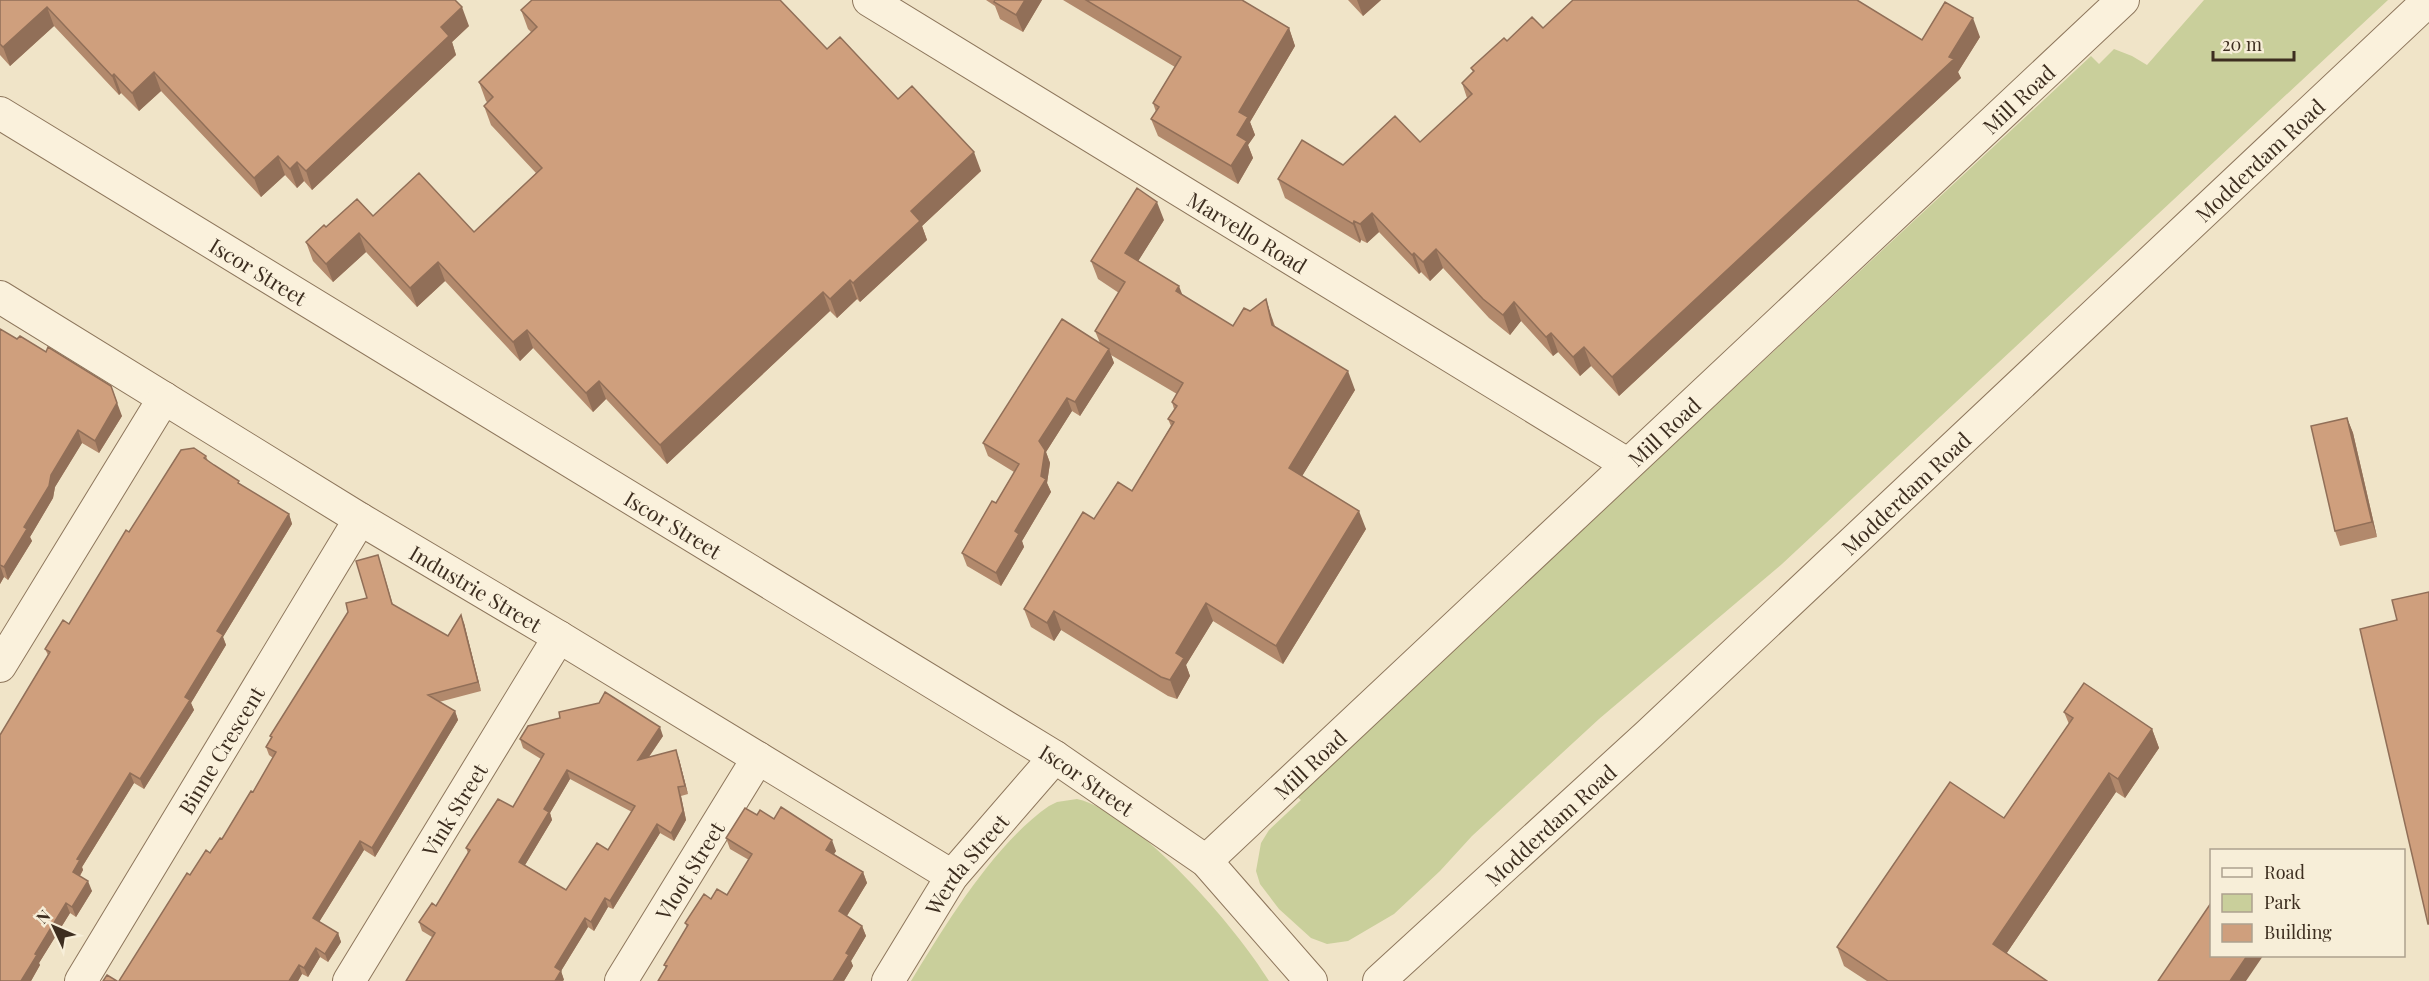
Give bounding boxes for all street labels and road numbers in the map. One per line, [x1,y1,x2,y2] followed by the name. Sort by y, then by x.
[1976,58,2060,139] street label: Mill Road
[2189,92,2330,227] street label: Modderdam Road
[1183,185,1313,279] street label: Marvello Road
[205,231,313,311] street label: Iscor Street
[1622,390,1706,472] street label: Mill Road
[1835,425,1976,560] street label: Modderdam Road
[620,484,728,565] street label: Iscor Street
[405,538,548,638] street label: Industrie Street
[171,680,270,819] street label: Binne Crescent
[1267,723,1352,805] street label: Mill Road
[1035,737,1140,822] street label: Iscor Street
[414,757,493,862] street label: Vink Street
[1479,757,1622,891] street label: Modderdam Road
[917,807,1014,921] street label: Werda Street
[648,815,730,926] street label: Vloot Street

